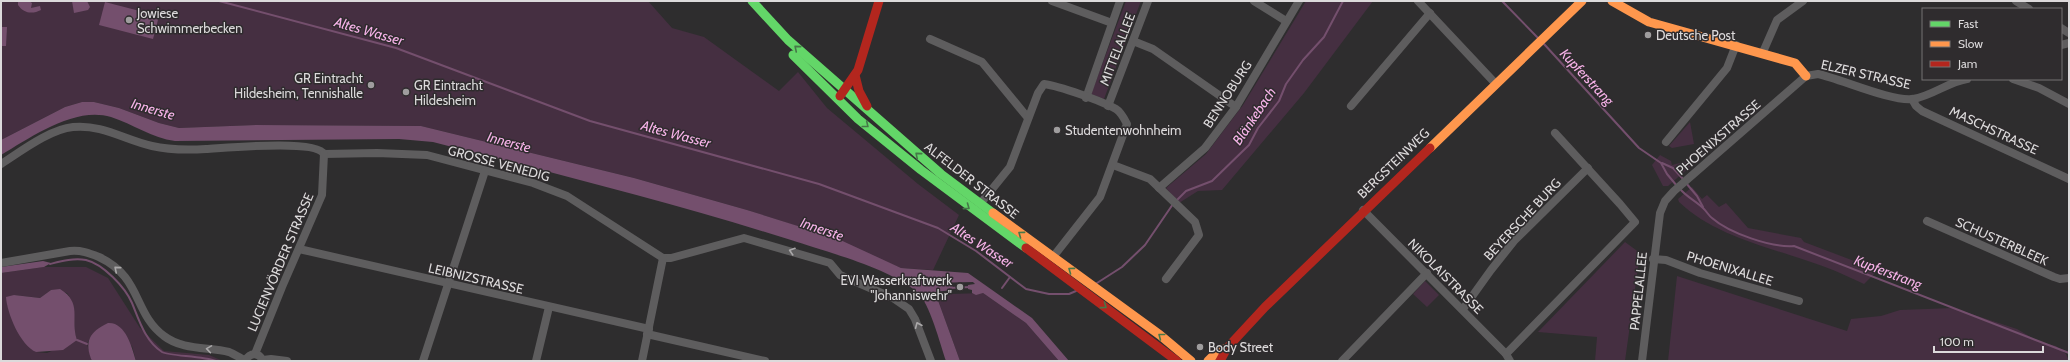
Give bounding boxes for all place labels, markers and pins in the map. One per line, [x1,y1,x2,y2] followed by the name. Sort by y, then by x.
[136,5,242,36] place label: Jowiese Schwimmerbecken
[124,15,134,25] marker: Jowiese Schwimmerbecken
[1656,27,1736,43] place label: Deutsche Post
[1643,30,1653,40] marker: Deutsche Post
[234,70,364,101] place label: GR Eintracht Hildesheim, Tennishalle
[414,77,483,108] place label: GR Eintracht Hildesheim
[366,80,376,90] marker: GR Eintracht Hildesheim, Tennishalle
[401,87,411,97] marker: GR Eintracht Hildesheim
[1065,122,1181,138] place label: Studentenwohnheim
[1052,125,1062,135] marker: Studentenwohnheim
[840,272,952,303] place label: EVI Wasserkraftwerk "Johanniswehr"
[955,282,965,292] marker: EVI Wasserkraftwerk "Johanniswehr"
[1208,339,1274,355] place label: Body Street
[1195,342,1205,352] marker: Body Street

